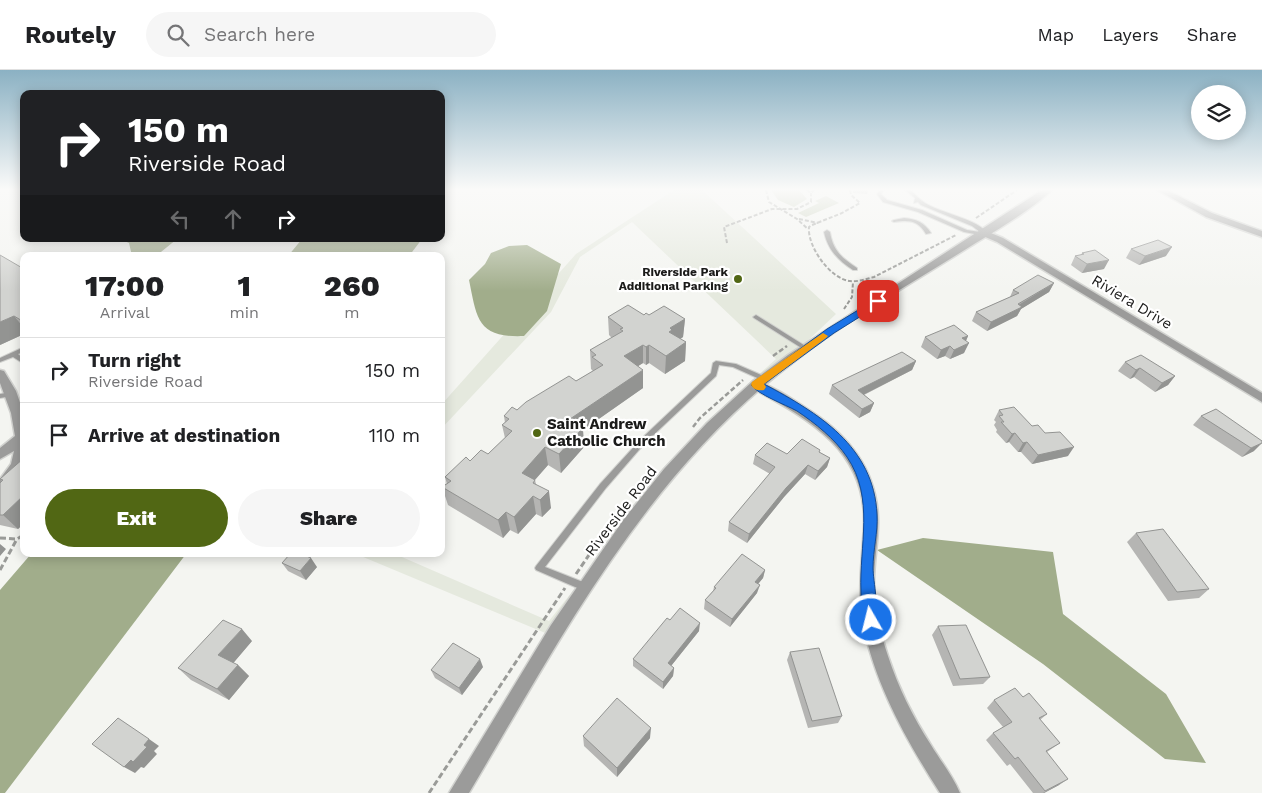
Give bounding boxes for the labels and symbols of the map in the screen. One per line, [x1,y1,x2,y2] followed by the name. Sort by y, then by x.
[619,265,729,293] place label: Riverside Park Additional Parking
[1088,271,1176,333] street label: Riviera Drive
[732,273,744,285] marker: Riverside Park Additional Parking
[857,280,899,322] pin
[547,415,666,450] place label: Saint Andrew Catholic Church
[531,427,543,439] marker: Saint Andrew Catholic Church
[581,463,661,559] street label: Riverside Road
[844,593,896,645] position arrow

